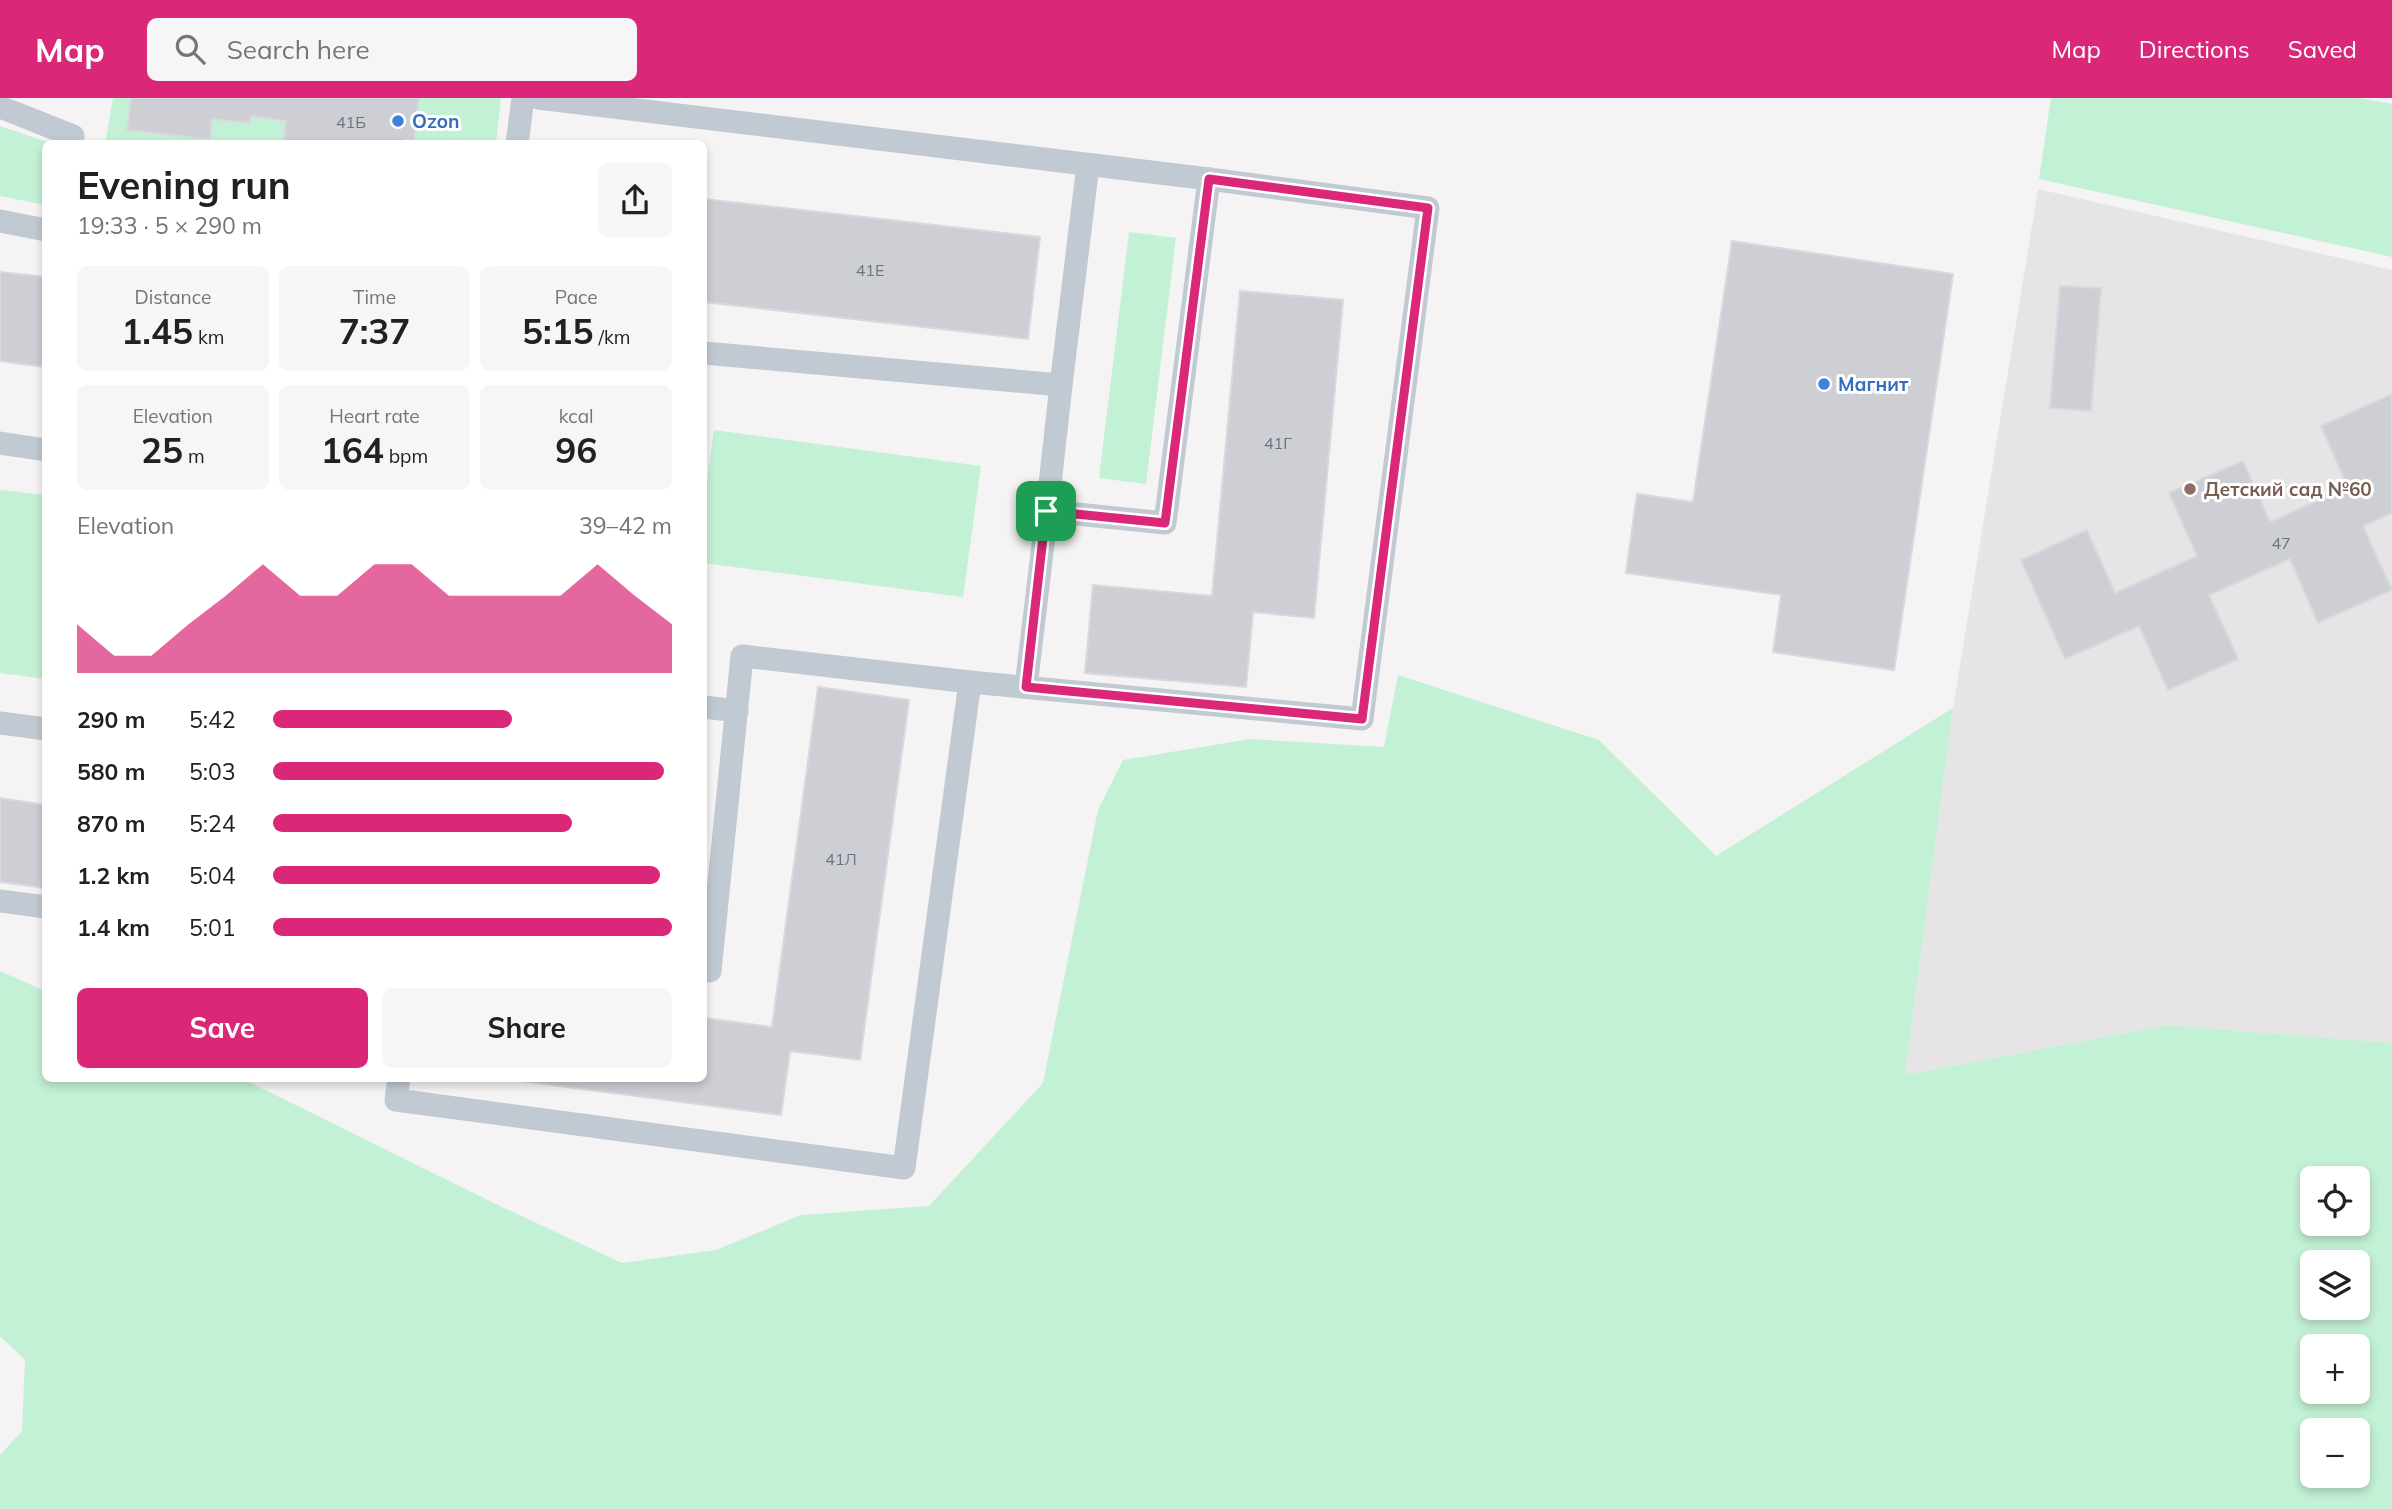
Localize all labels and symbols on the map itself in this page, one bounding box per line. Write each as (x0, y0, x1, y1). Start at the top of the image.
place label: Ozon (412, 109, 459, 133)
house number: 41Б (336, 112, 366, 132)
marker: Ozon (390, 113, 406, 129)
house number: 41Е (856, 260, 884, 280)
place label: Магнит (1838, 372, 1909, 396)
marker: Магнит (1816, 376, 1832, 392)
house number: 41Г (1264, 433, 1292, 453)
place label: Детский сад №60 (2204, 477, 2372, 501)
pin (1016, 481, 1076, 541)
marker: Детский сад №60 (2182, 481, 2198, 497)
house number: 47 (2271, 533, 2291, 553)
house number: 41Л (825, 849, 857, 869)

